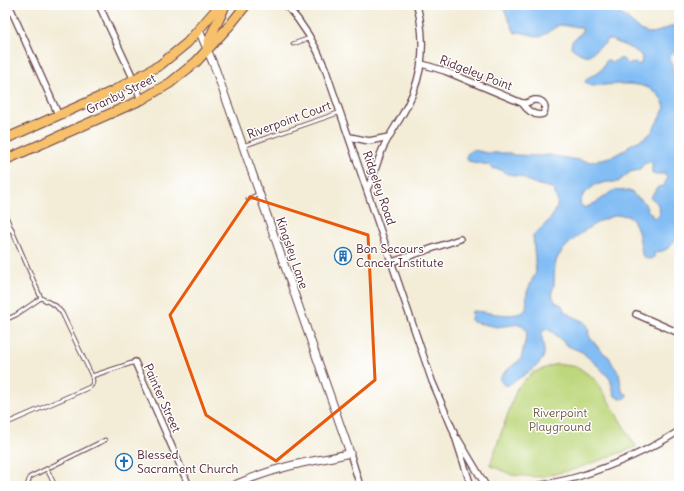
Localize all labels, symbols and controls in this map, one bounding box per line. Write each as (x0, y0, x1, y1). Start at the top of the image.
street label: Ridgeley Point (438, 52, 515, 93)
street label: Granby Street (84, 70, 158, 117)
street label: Riverpoint Court (245, 97, 333, 142)
street label: Ridgeley Road (360, 149, 399, 227)
street label: Kingsley Lane (273, 215, 312, 291)
place label: Bon Secours Cancer Institute (356, 241, 443, 270)
building icon: Bon Secours Cancer Institute (333, 246, 353, 266)
street label: Painter Street (141, 361, 184, 434)
park label: Riverpoint Playground (529, 405, 591, 434)
place label: Blessed Sacrament Church (137, 447, 239, 476)
church icon: Blessed Sacrament Church (114, 452, 134, 472)

